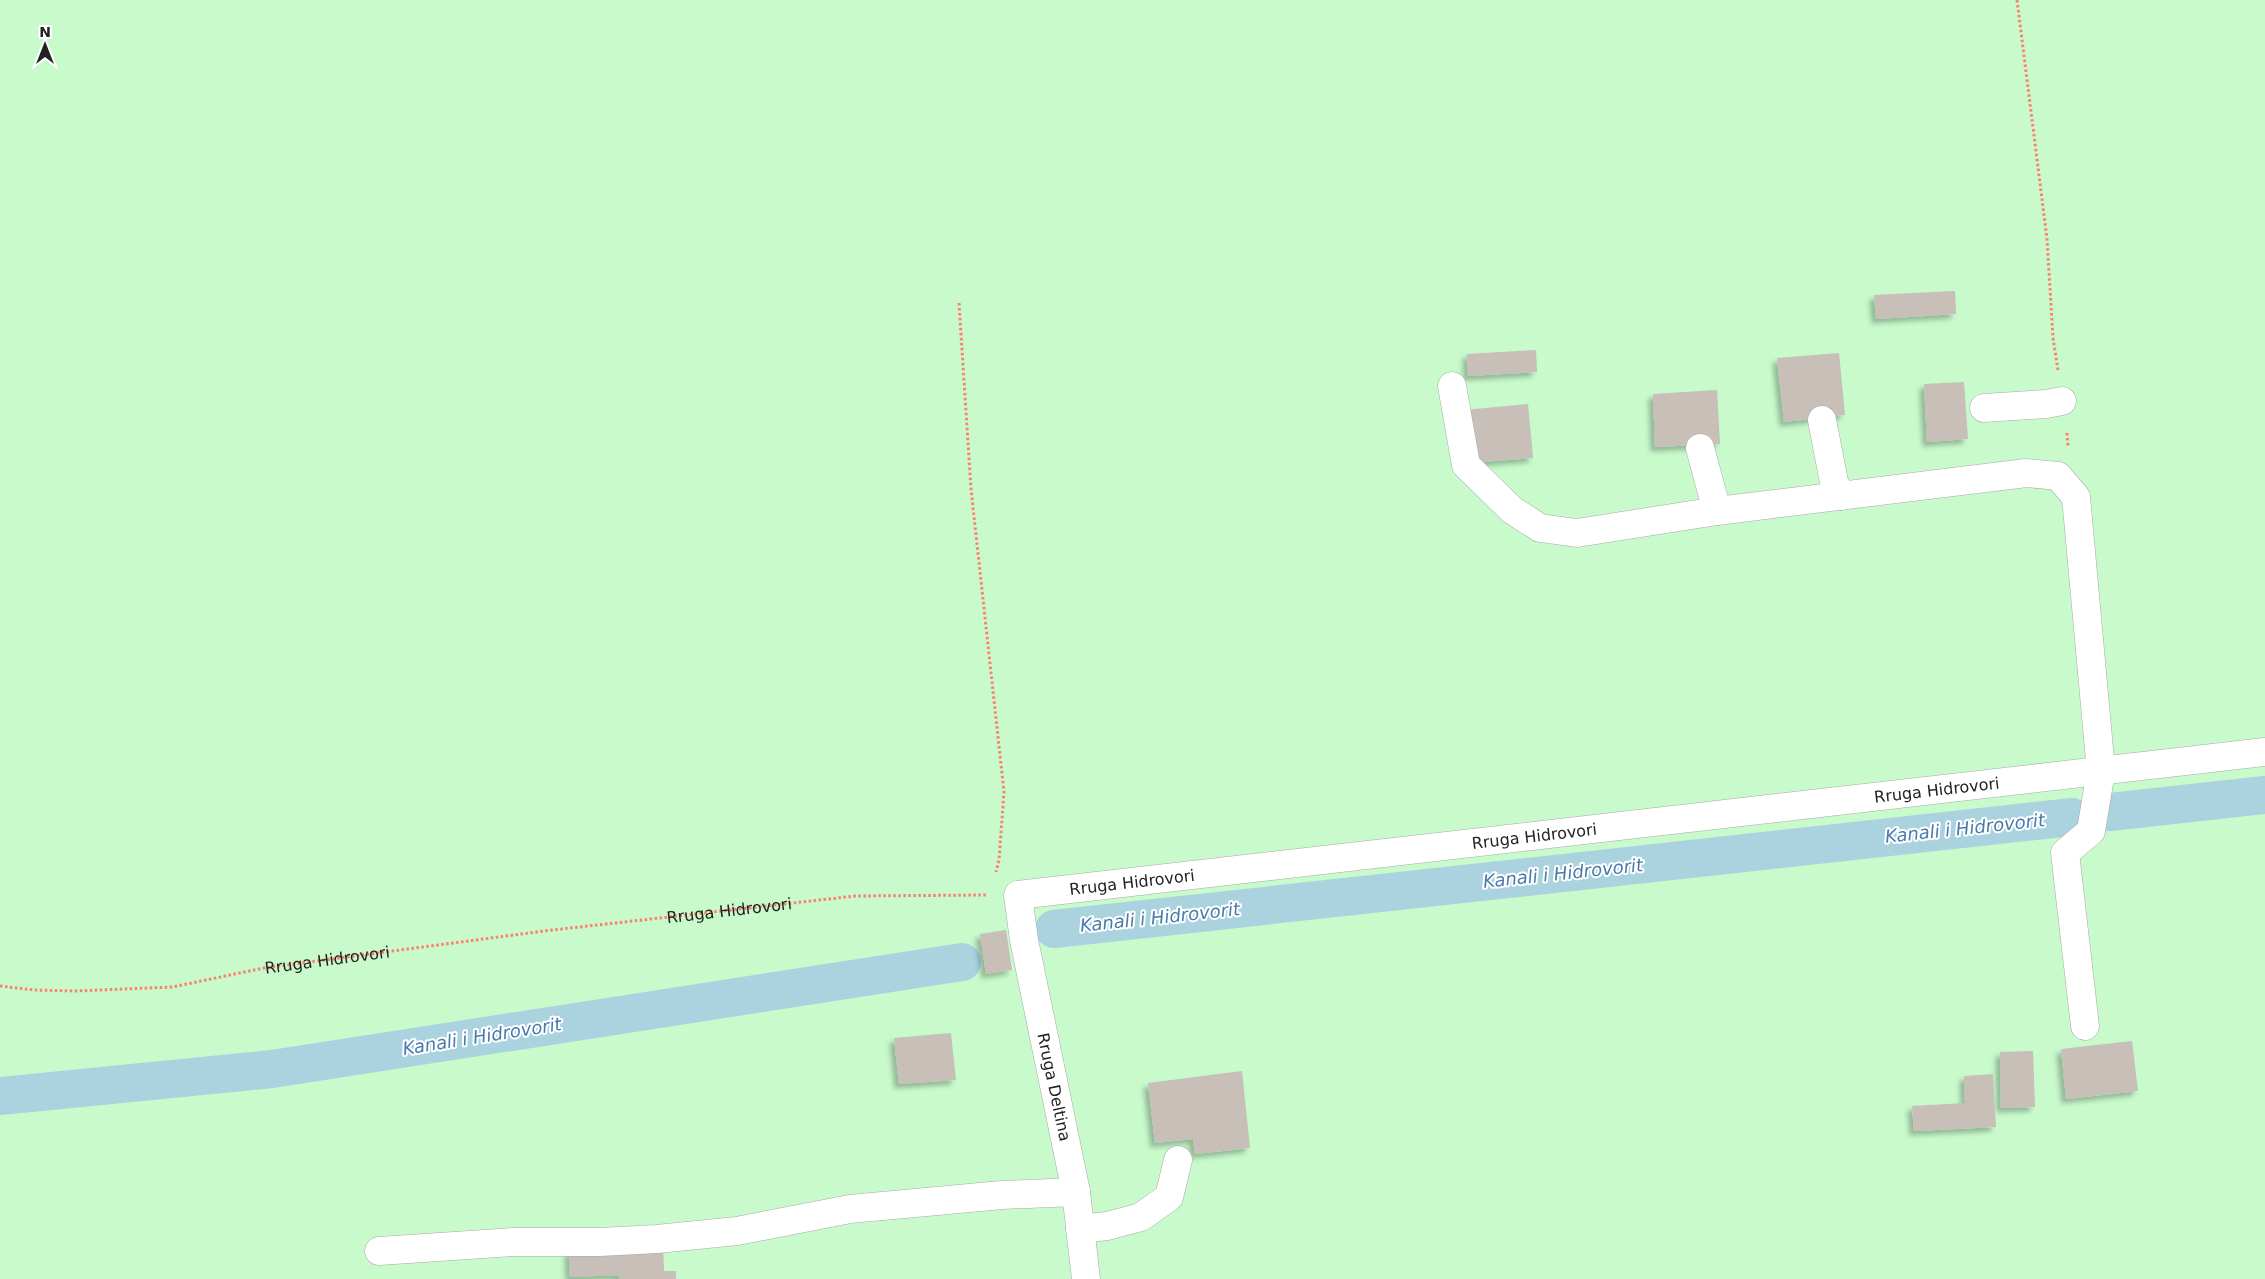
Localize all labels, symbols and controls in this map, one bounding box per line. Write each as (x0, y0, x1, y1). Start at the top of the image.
north arrow (20, 20, 70, 70)
text: N (39, 24, 51, 40)
street label: Rruga Hidrovori (1873, 773, 2000, 806)
water label: Kanali i Hidrovorit (1884, 809, 2047, 847)
street label: Rruga Hidrovori (1471, 819, 1598, 852)
water label: Kanali i Hidrovorit (1482, 854, 1645, 892)
street label: Rruga Hidrovori (1068, 865, 1196, 899)
street label: Rruga Hidrovori (666, 894, 793, 927)
water label: Kanali i Hidrovorit (1079, 898, 1242, 936)
street label: Rruga Hidrovori (264, 942, 391, 977)
water label: Kanali i Hidrovorit (401, 1013, 564, 1059)
street label: Rruga Deltina (1033, 1031, 1075, 1143)

